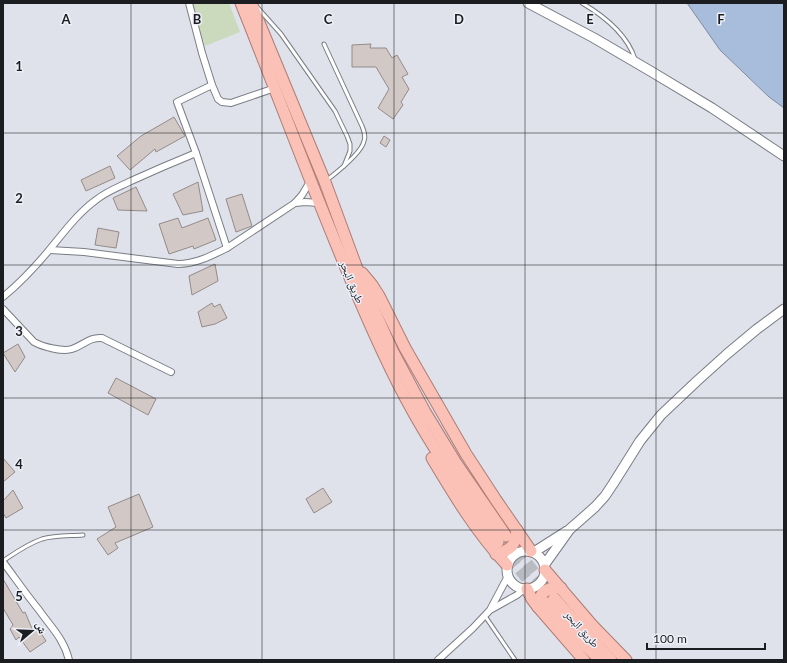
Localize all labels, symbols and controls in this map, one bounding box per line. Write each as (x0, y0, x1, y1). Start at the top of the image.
text: A (60, 11, 71, 27)
text: B (193, 11, 202, 27)
text: C (324, 11, 333, 27)
text: D (454, 11, 464, 27)
text: E (586, 11, 594, 27)
text: F (717, 11, 725, 27)
text: 1 (15, 58, 23, 74)
text: 2 (15, 190, 23, 206)
street label: طريق البحر (336, 257, 367, 306)
text: 3 (15, 323, 23, 339)
text: 4 (15, 456, 23, 472)
text: 5 (15, 588, 23, 604)
street label: طريق البحر (561, 607, 602, 651)
north arrow (12, 611, 52, 651)
text: ش (32, 620, 50, 636)
scale bar (647, 625, 765, 651)
text: 100 m (653, 631, 687, 646)

